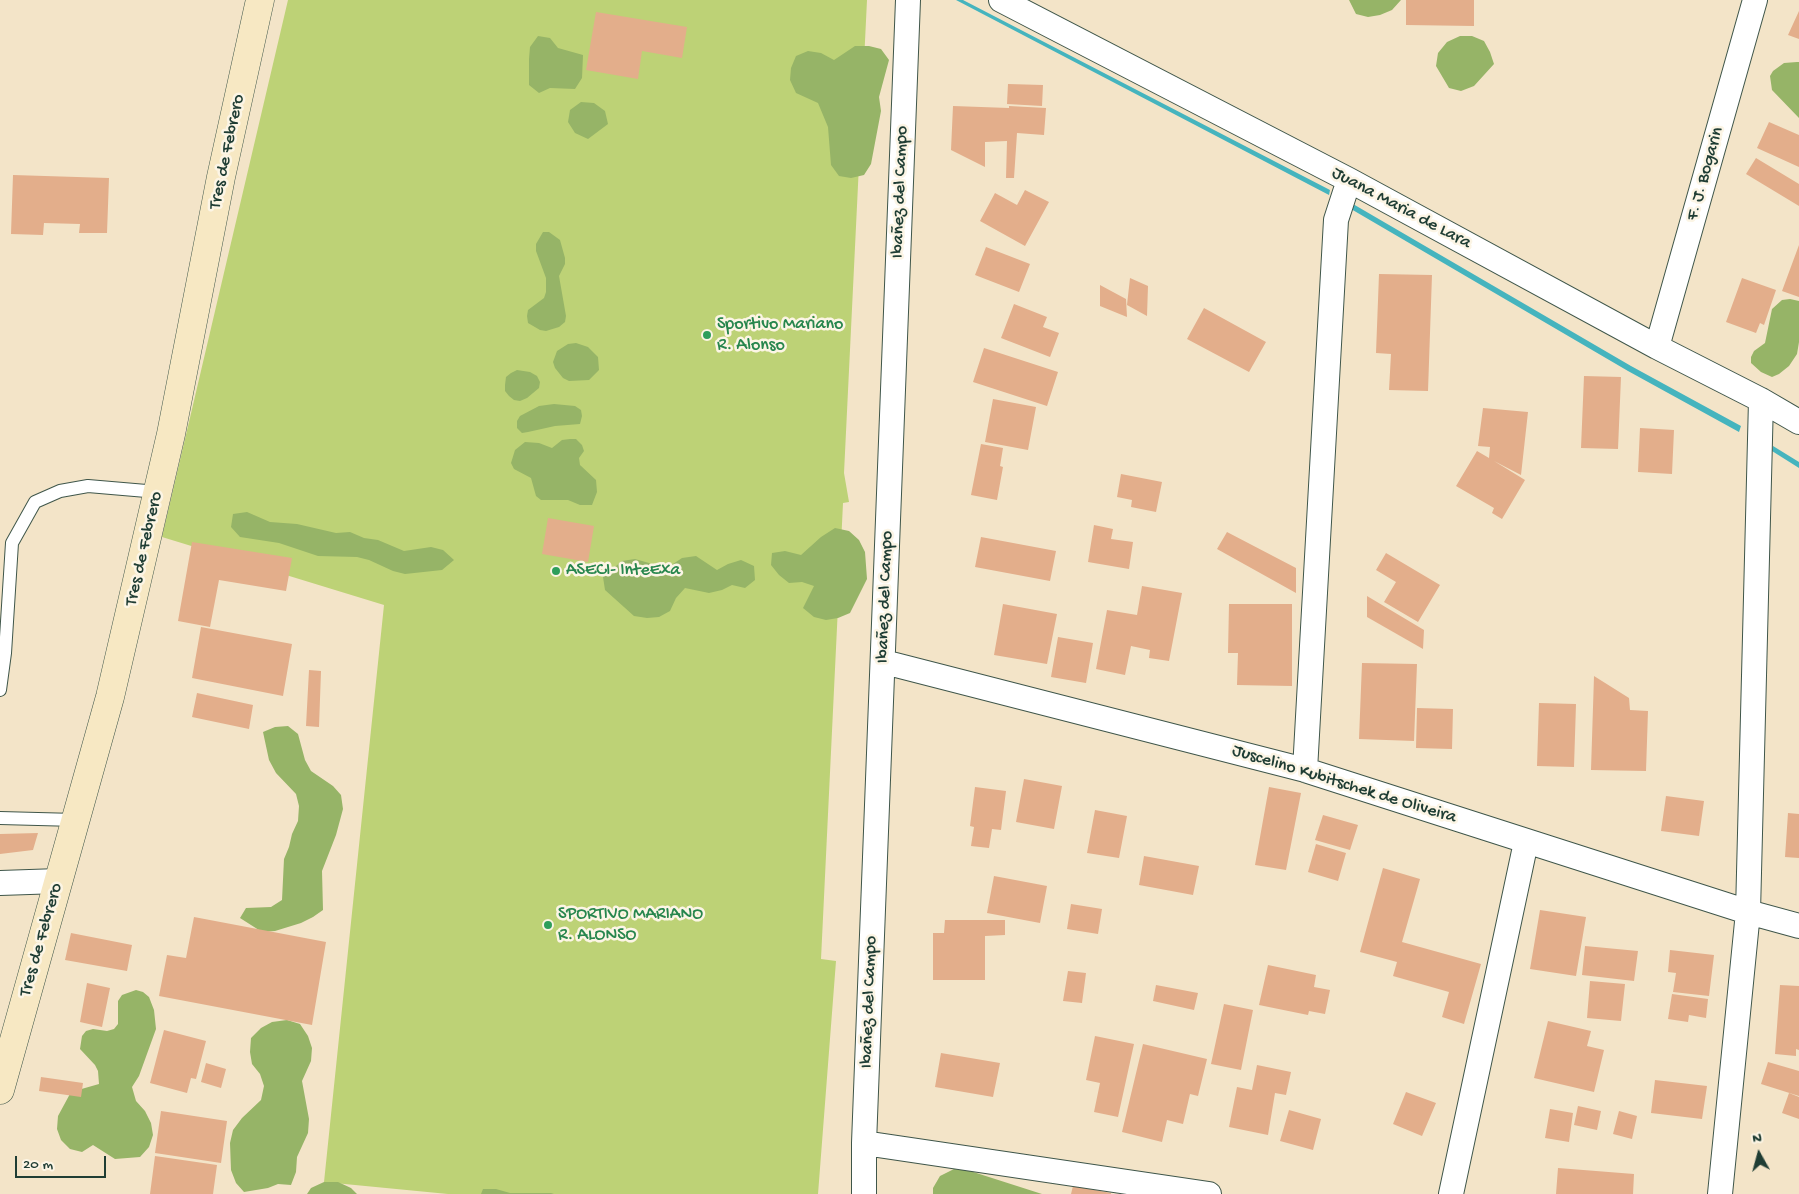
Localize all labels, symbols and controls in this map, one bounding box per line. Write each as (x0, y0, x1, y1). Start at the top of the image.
street label: Tres de Febrero (205, 93, 251, 211)
street label: Ibañez del Campo (888, 125, 914, 259)
street label: F. J. Bogarin (1682, 125, 1730, 223)
street label: Juana Maria de Lara (1328, 163, 1474, 255)
place label: Sportivo Mariano R. Alonso (717, 314, 843, 356)
marker: Sportivo Mariano R. Alonso (701, 329, 713, 341)
street label: Tres de Febrero (121, 490, 169, 608)
street label: Ibañez del Campo (873, 530, 899, 664)
place label: ASECI- InteExa (566, 560, 680, 582)
marker: ASECI- InteExa (550, 565, 562, 577)
street label: Juscelino Kubitschek de Oliveira (1229, 741, 1459, 829)
street label: Tres de Febrero (15, 881, 69, 999)
place label: SPORTIVO MARIANO R. ALONSO (558, 904, 703, 946)
marker: SPORTIVO MARIANO R. ALONSO (542, 919, 554, 931)
street label: Ibañez del Campo (857, 935, 883, 1069)
north arrow (1734, 1129, 1784, 1179)
text: N (1752, 1130, 1763, 1148)
scale bar (18, 1146, 109, 1178)
text: 20 m (23, 1156, 53, 1174)

